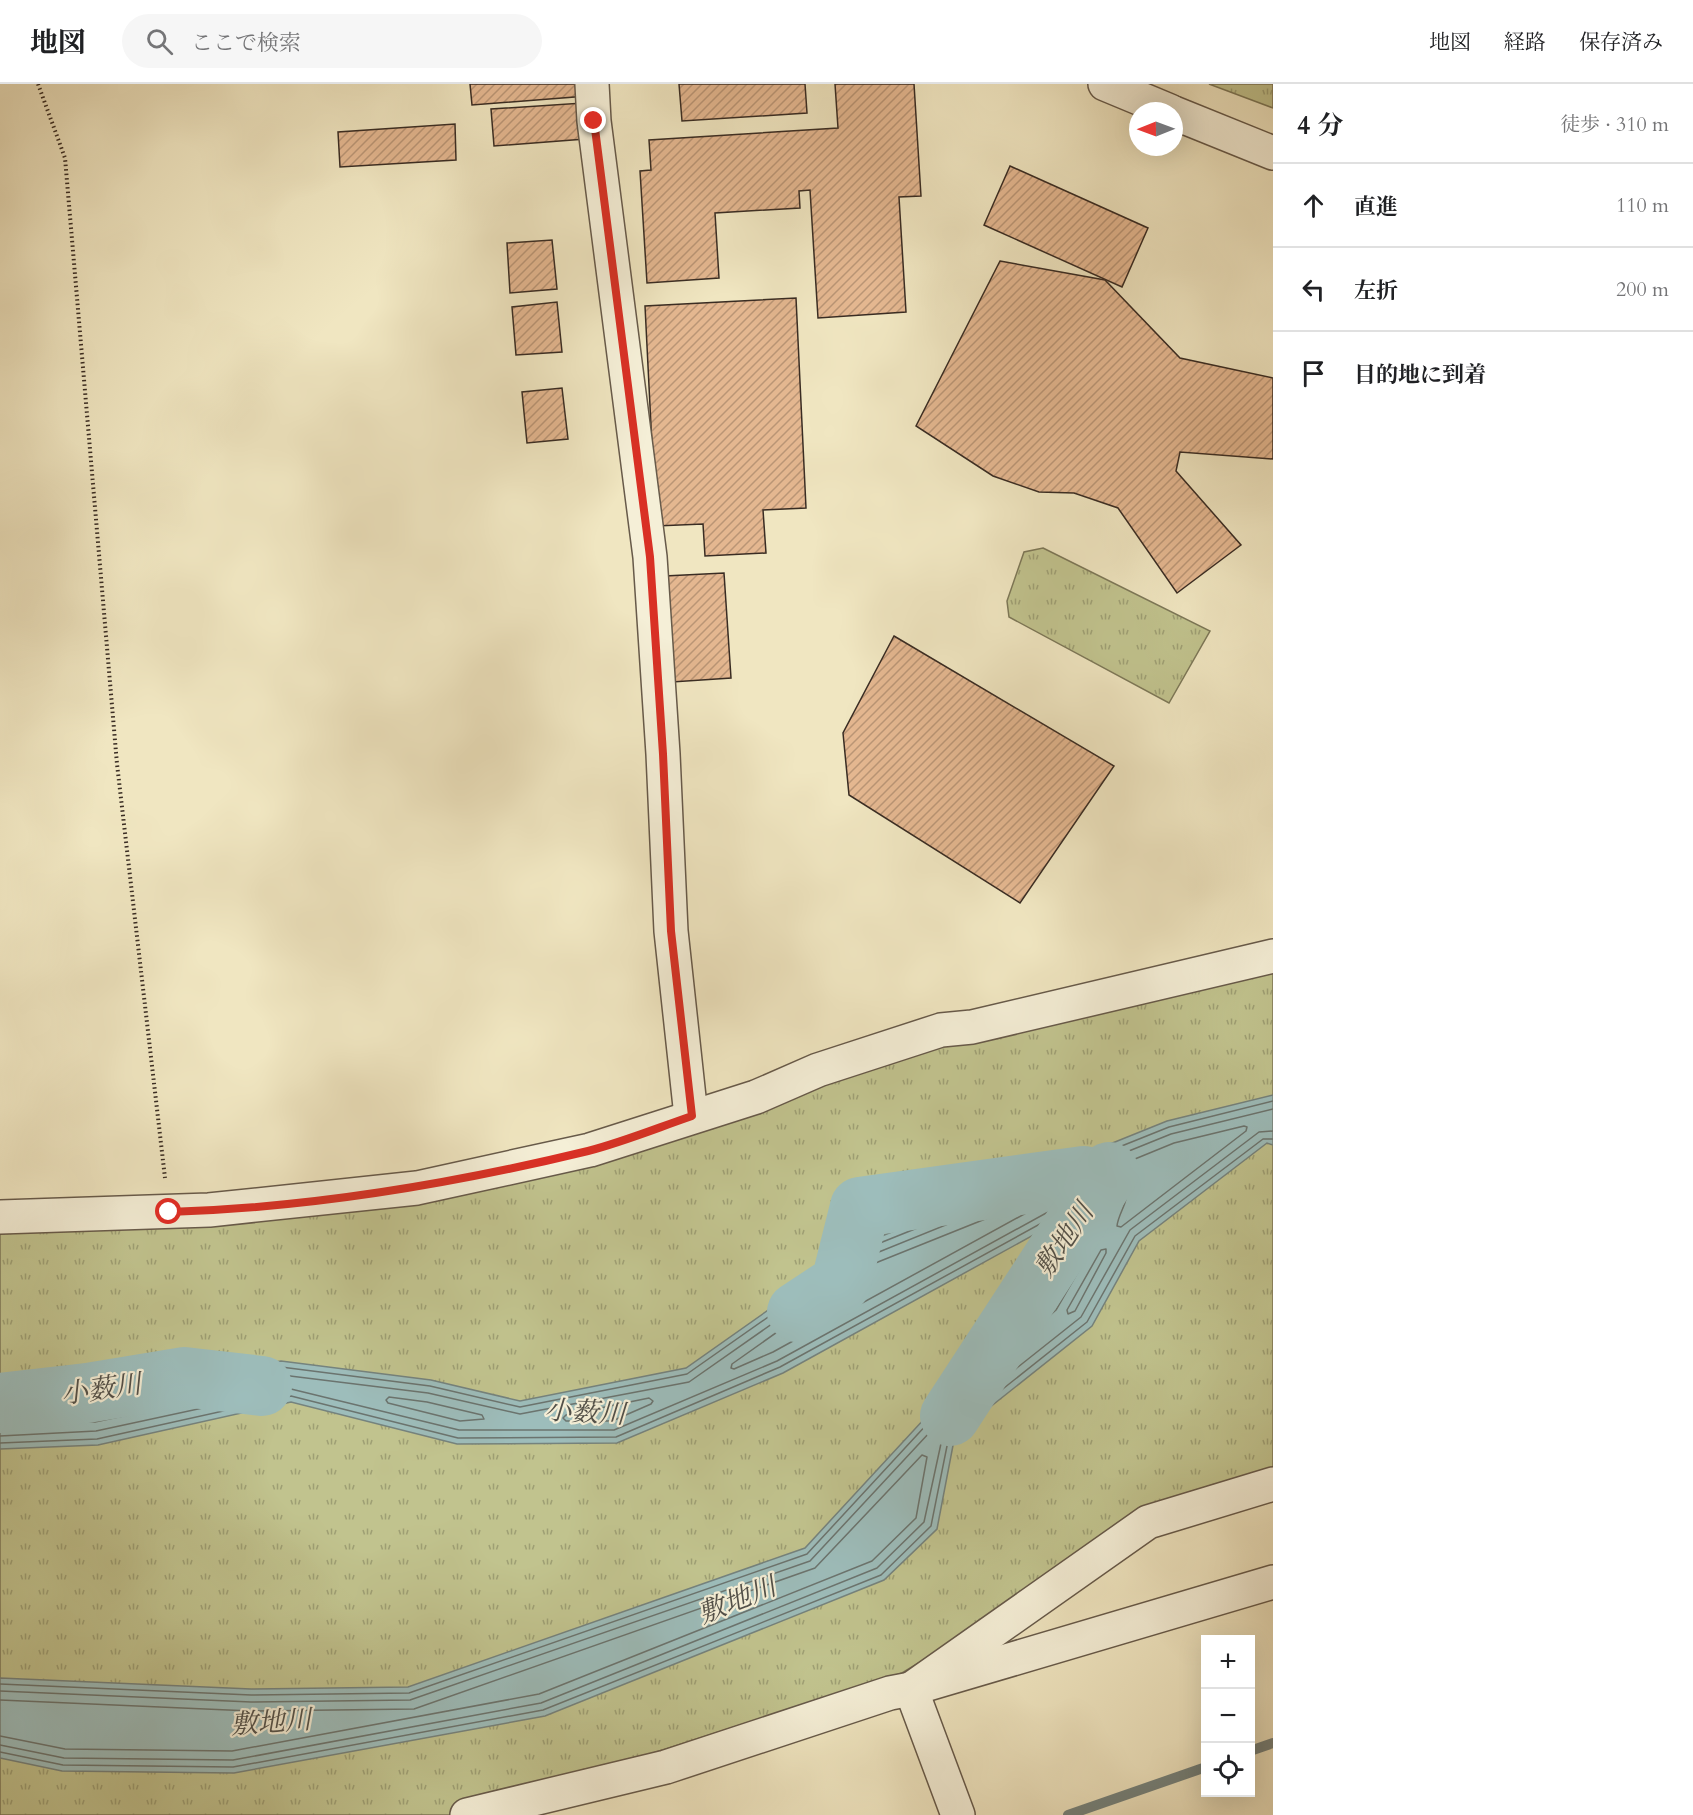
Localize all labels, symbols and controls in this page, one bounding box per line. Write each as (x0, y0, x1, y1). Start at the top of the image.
search box (122, 14, 542, 68)
text: 地図 (30, 24, 86, 62)
icon: search (143, 25, 176, 58)
text: ここで検索 (191, 28, 301, 58)
text: 地図 (1429, 28, 1471, 57)
text: 経路 (1504, 28, 1546, 57)
text: 保存済み (1579, 28, 1663, 57)
north arrow (1129, 102, 1183, 156)
route end (580, 107, 606, 133)
text: 4 分 (1297, 108, 1343, 143)
text: 徒歩 · 310 m (1560, 111, 1669, 138)
icon: ahead (1297, 189, 1330, 222)
text: 直進 (1354, 192, 1398, 222)
text: 110 m (1616, 192, 1669, 219)
icon: left (1297, 273, 1330, 306)
text: 左折 (1354, 276, 1398, 306)
text: 200 m (1616, 276, 1669, 303)
icon: arrive (1297, 357, 1330, 390)
text: 目的地に到着 (1354, 360, 1486, 390)
water label: 敷地川 (1026, 1194, 1104, 1284)
route start (155, 1198, 181, 1224)
water label: 小薮川 (58, 1365, 147, 1413)
water label: 小薮川 (544, 1392, 629, 1433)
water label: 敷地川 (693, 1567, 784, 1633)
map controls (1201, 1635, 1255, 1797)
button: + (1201, 1635, 1255, 1689)
button: − (1201, 1689, 1255, 1743)
water label: 敷地川 (229, 1701, 316, 1744)
button: locate (1201, 1743, 1255, 1797)

